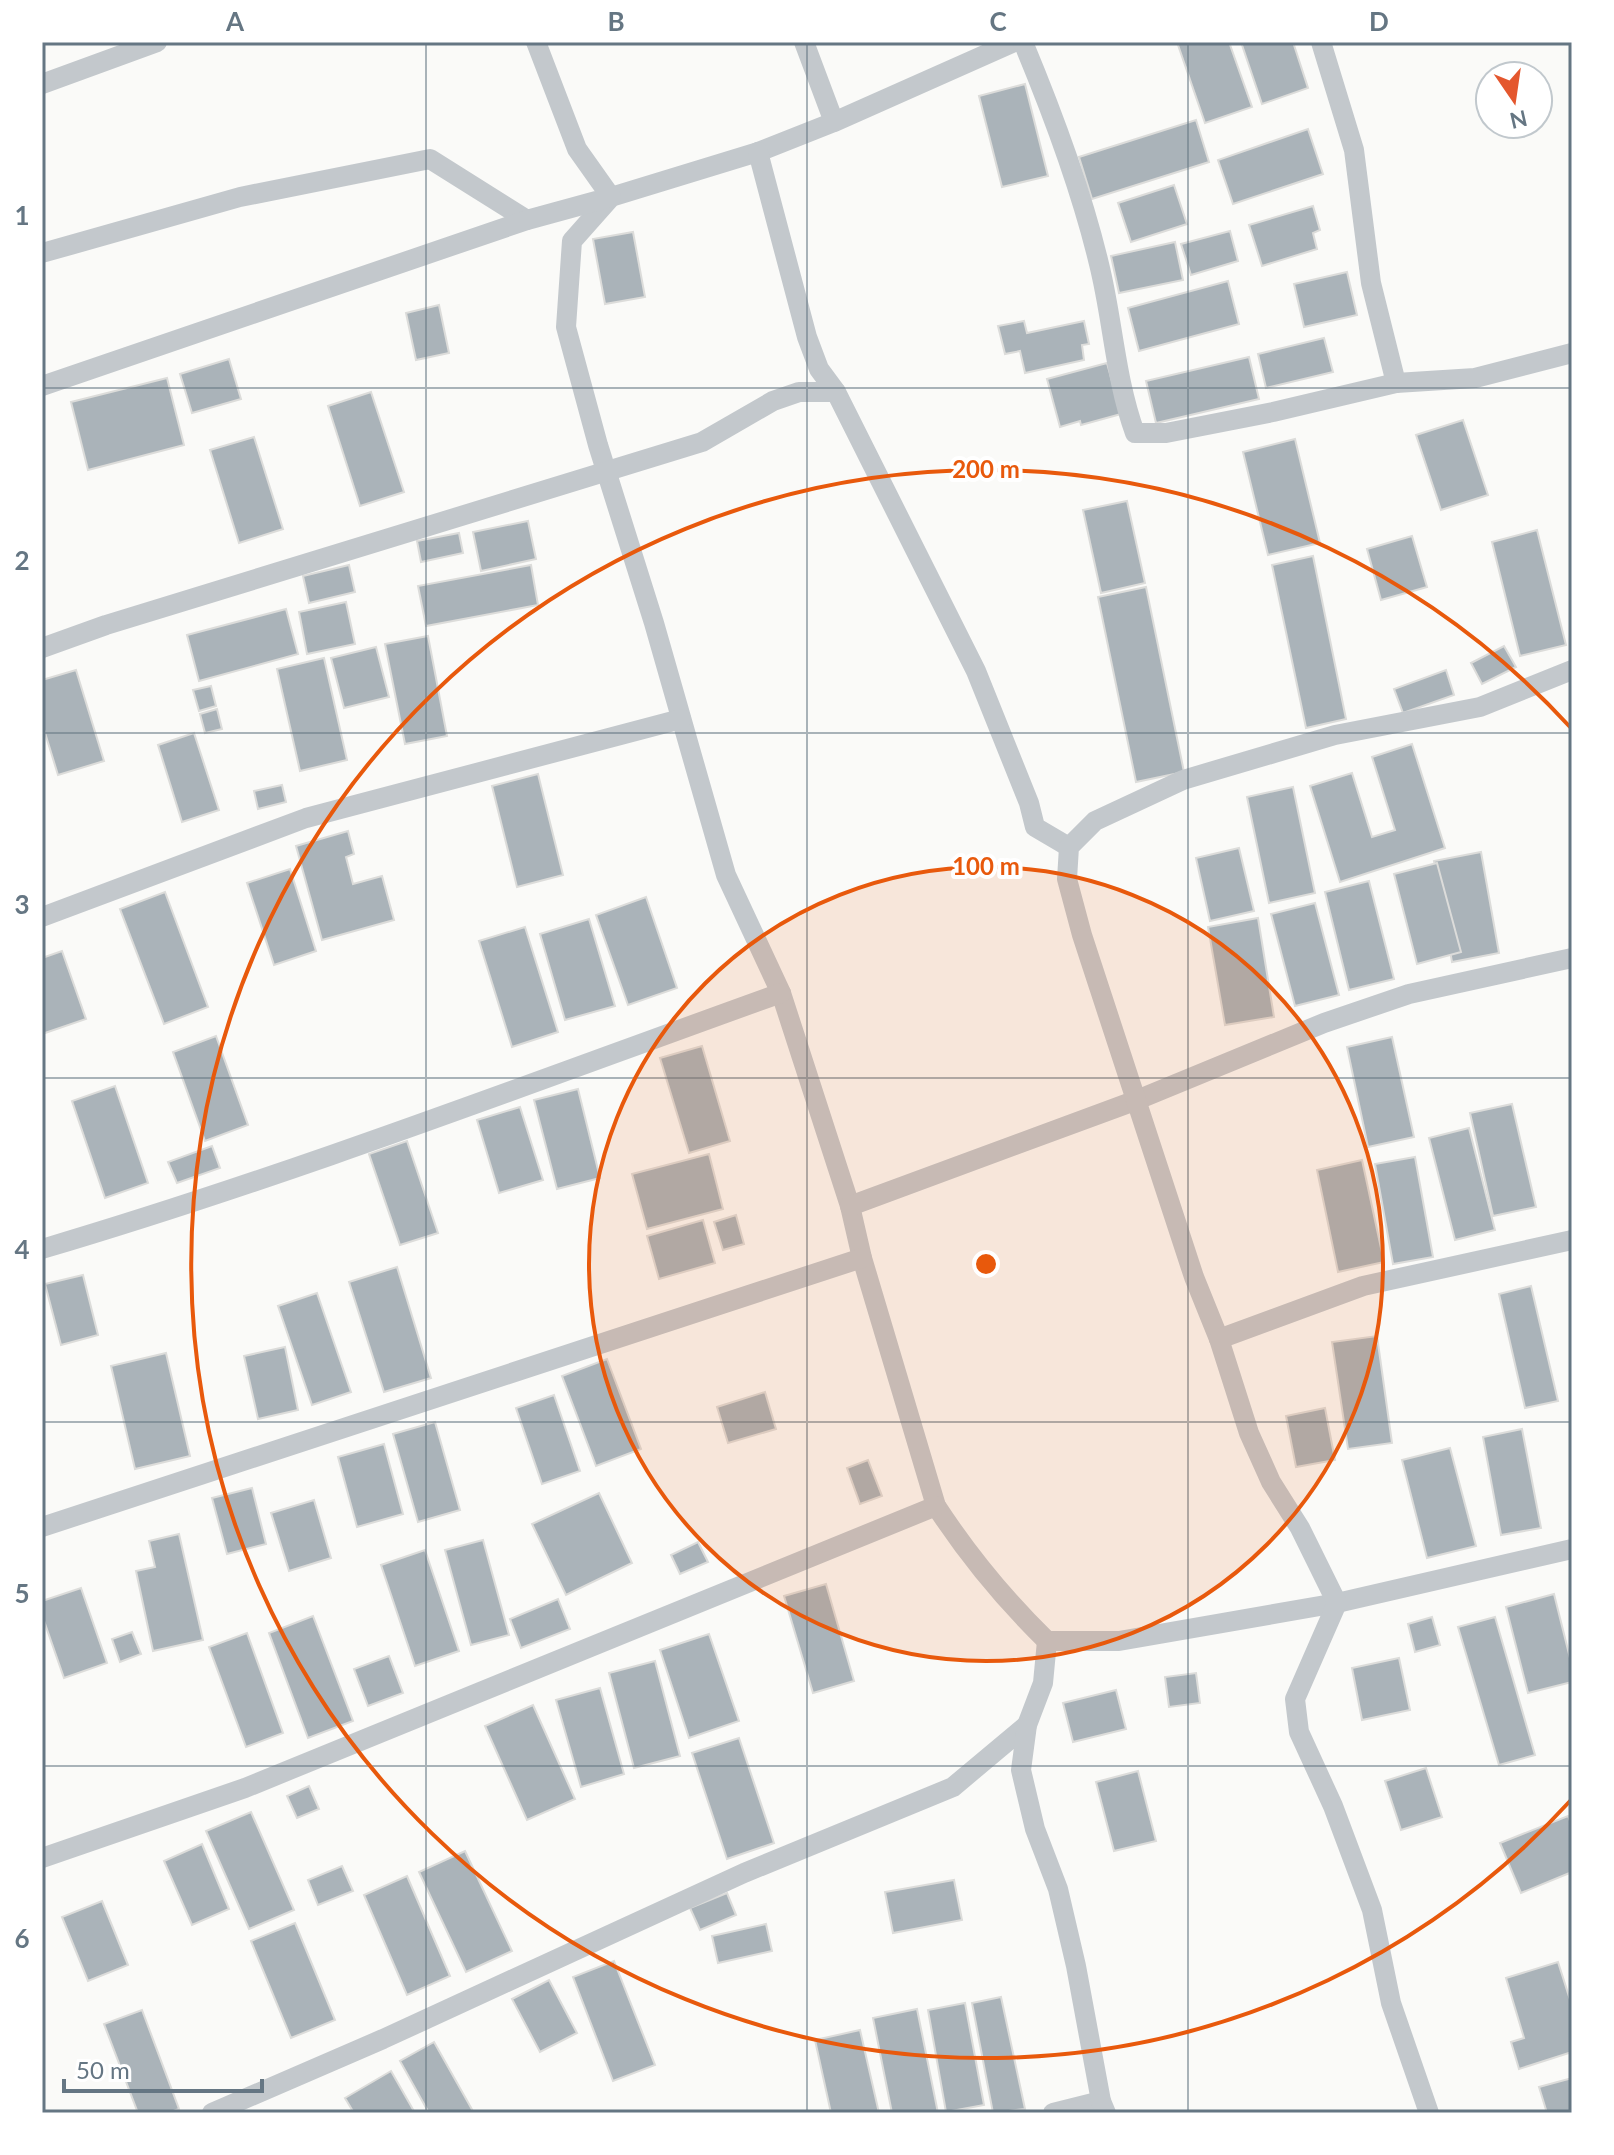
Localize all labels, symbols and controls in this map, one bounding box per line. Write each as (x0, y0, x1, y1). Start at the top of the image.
text: A (225, 5, 245, 37)
text: B (607, 5, 625, 37)
text: C (989, 5, 1007, 37)
text: D (1369, 5, 1389, 37)
north arrow (1474, 60, 1554, 140)
text: N (1507, 105, 1530, 135)
text: 1 (14, 199, 30, 231)
text: 200 m (952, 454, 1020, 483)
text: 2 (14, 544, 30, 576)
text: 100 m (952, 851, 1020, 880)
text: 3 (14, 888, 30, 920)
text: 4 (14, 1233, 30, 1265)
centre of rings (972, 1250, 1000, 1278)
text: 5 (14, 1577, 30, 1609)
text: 6 (14, 1922, 30, 1954)
scale bar (64, 2043, 262, 2093)
text: 50 m (76, 2055, 130, 2084)

